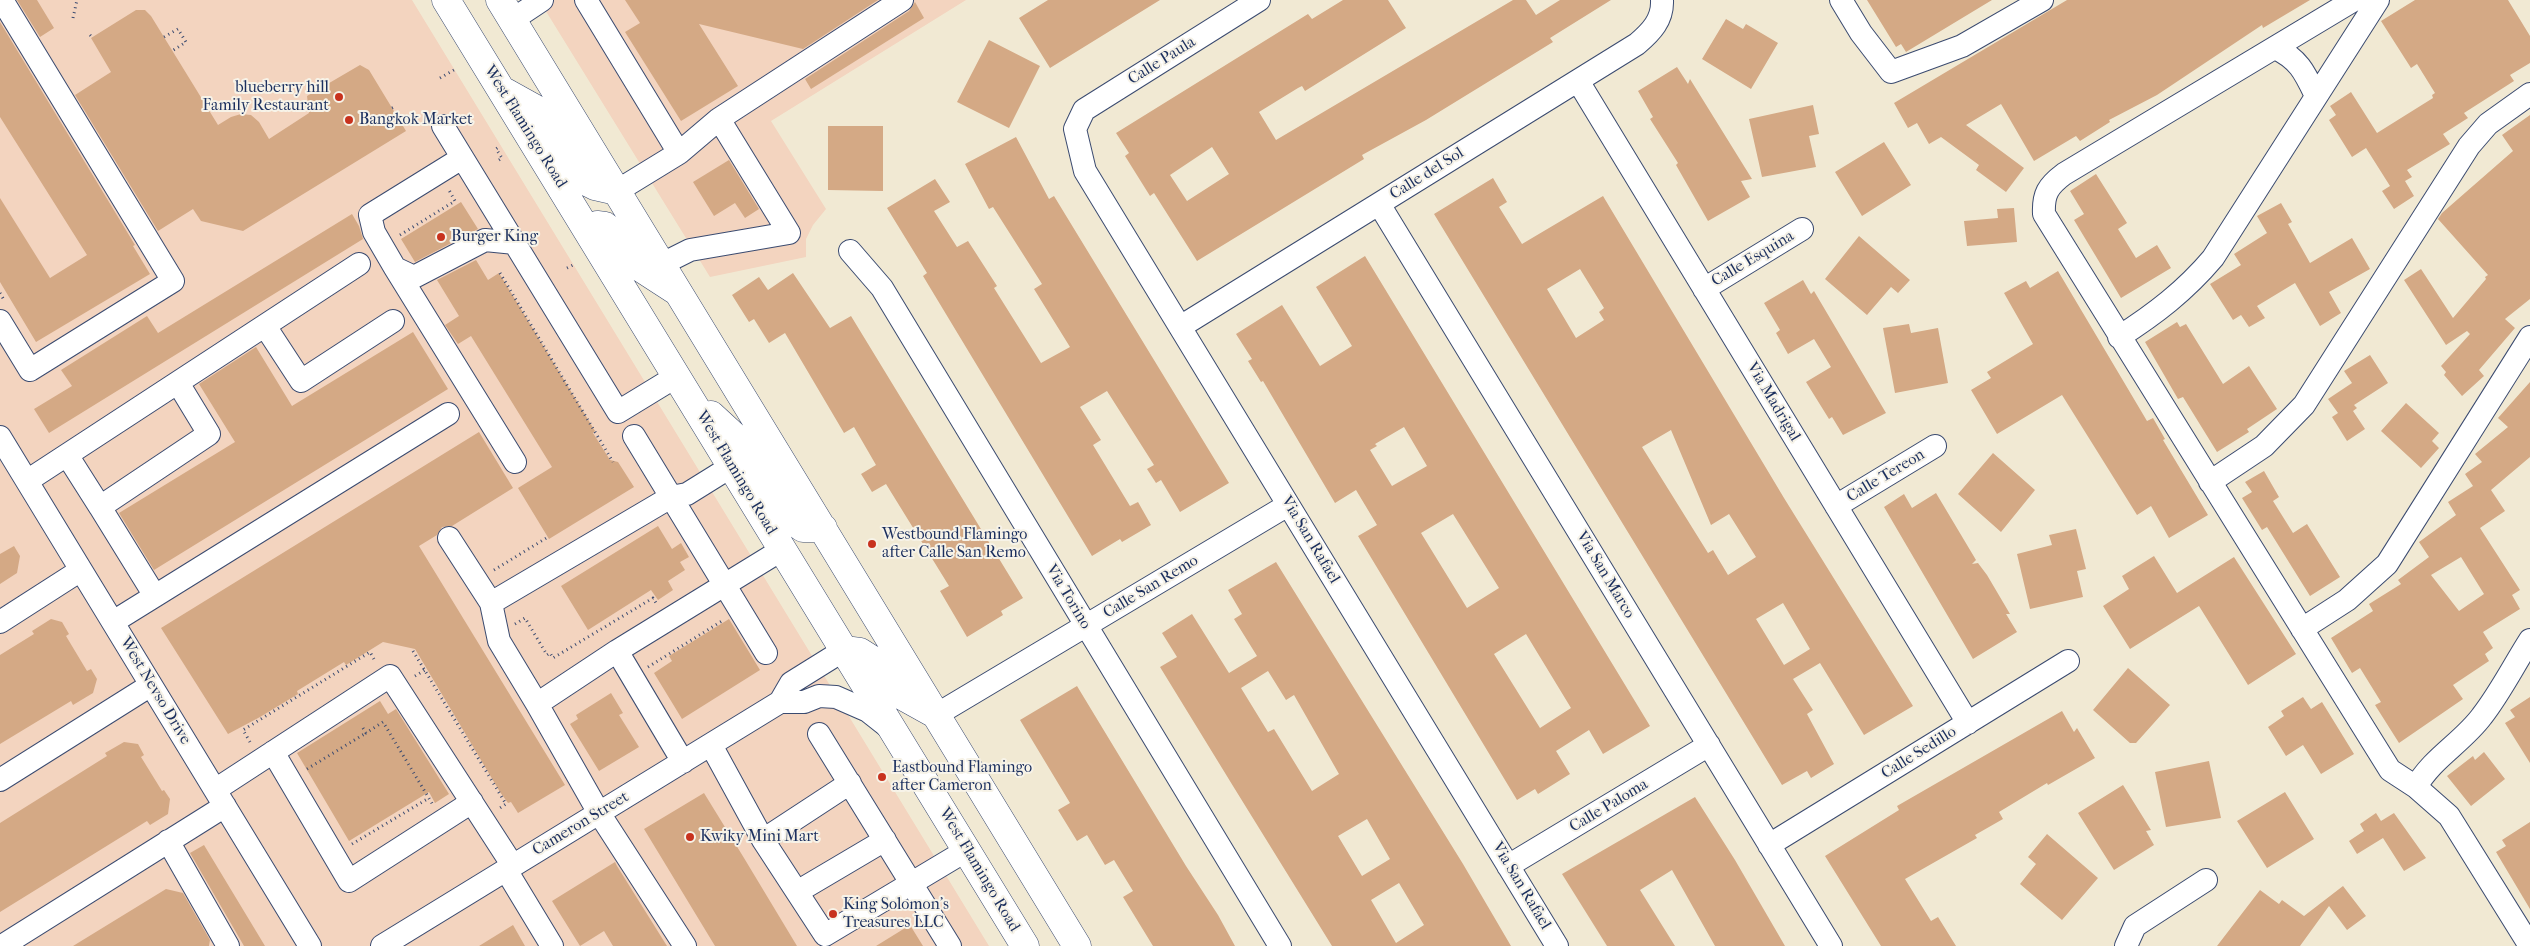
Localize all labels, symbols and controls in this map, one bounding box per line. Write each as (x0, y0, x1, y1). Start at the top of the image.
street label: Calle Paula (1125, 33, 1199, 89)
street label: West Flamingo Road (479, 62, 571, 192)
place label: blueberry hill Family Restaurant (203, 78, 329, 116)
marker: blueberry hill Family Restaurant (333, 91, 345, 103)
place label: Bangkok Market (359, 110, 473, 130)
marker: Bangkok Market (343, 114, 355, 126)
street label: Calle del Sol (1387, 144, 1467, 204)
place label: Burger King (451, 227, 538, 247)
street label: Calle Esquina (1708, 227, 1798, 291)
marker: Burger King (435, 231, 447, 243)
street label: Via Madrigal (1742, 359, 1804, 445)
street label: West Flamingo Road (691, 408, 781, 538)
street label: Calle Tereon (1844, 445, 1928, 507)
street label: Via San Rafael (1276, 493, 1344, 587)
place label: Westbound Flamingo after Calle San Remo (882, 525, 1027, 563)
street label: Via San Marco (1571, 528, 1639, 622)
marker: Westbound Flamingo after Calle San Remo (866, 538, 878, 550)
street label: Calle San Remo (1100, 551, 1202, 623)
street label: Via Torino (1041, 561, 1095, 633)
street label: West Nevso Drive (115, 634, 195, 748)
street label: Calle Sedillo (1878, 722, 1960, 784)
place label: Eastbound Flamingo after Cameron (892, 758, 1032, 796)
marker: Eastbound Flamingo after Cameron (876, 771, 888, 783)
street label: Calle Paloma (1566, 775, 1652, 837)
street label: Cameron Street (529, 788, 633, 860)
street label: West Flamingo Road (934, 805, 1024, 935)
place label: Kwiky Mini Mart (700, 827, 819, 847)
marker: Kwiky Mini Mart (684, 831, 696, 843)
street label: Via San Rafael (1487, 839, 1555, 933)
place label: King Solomon's Treasures LLC (843, 895, 949, 933)
marker: King Solomon's Treasures LLC (827, 908, 839, 920)

